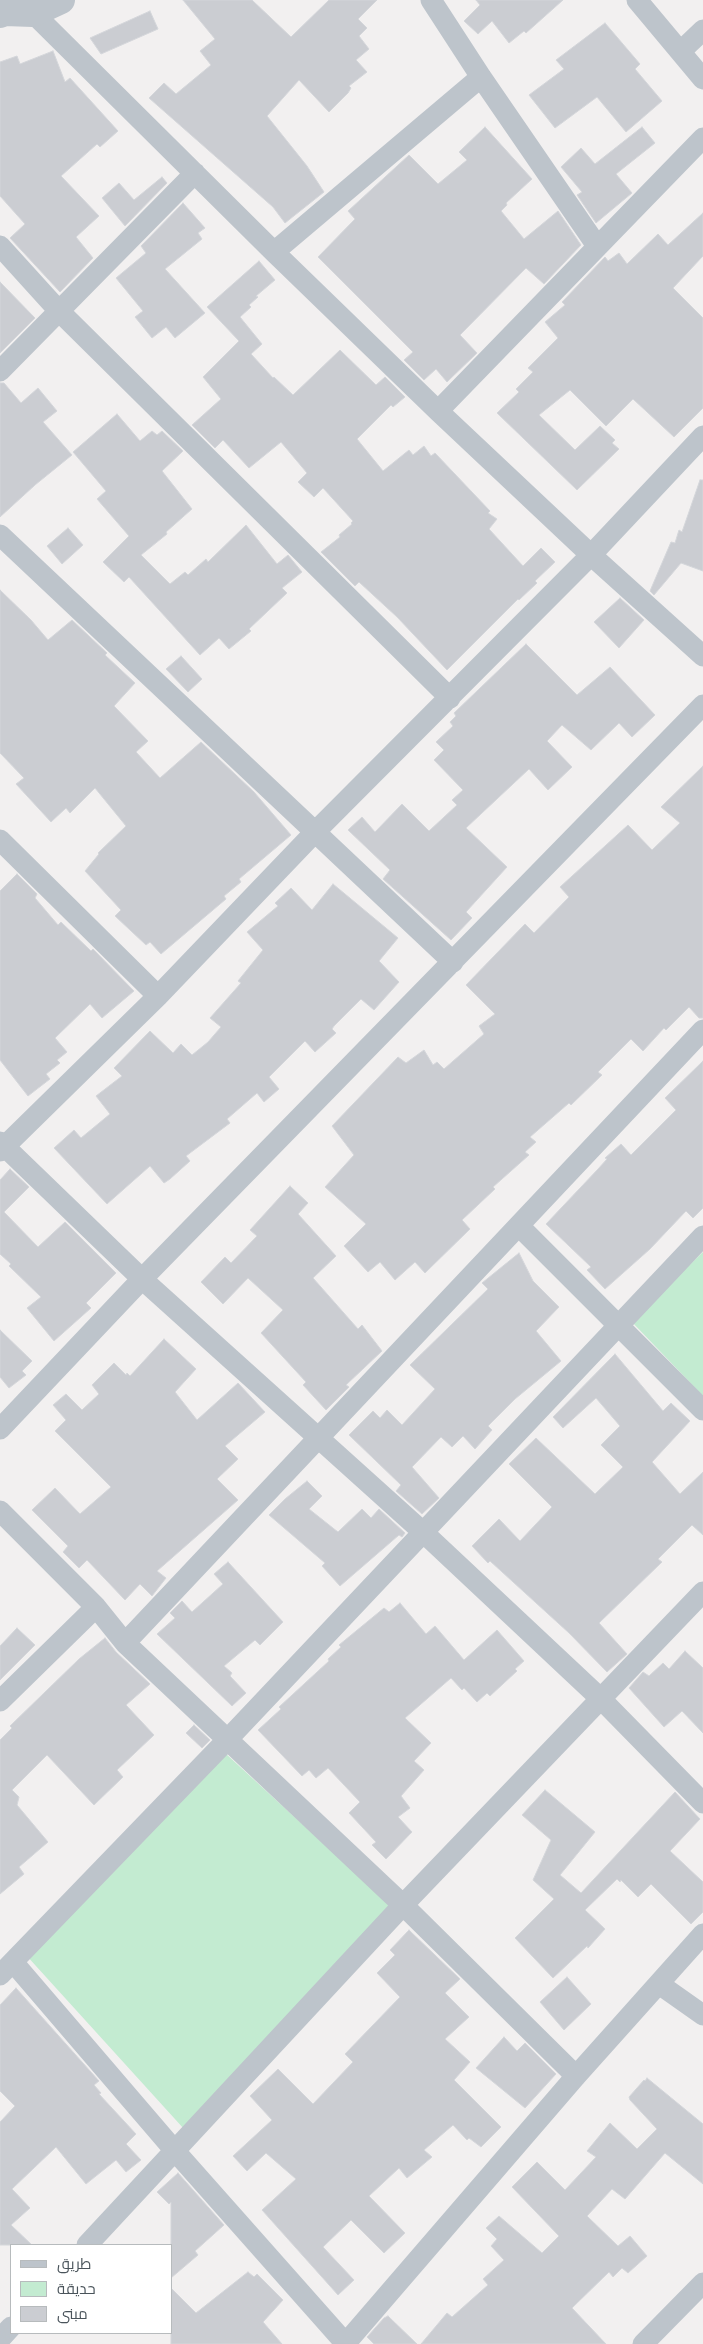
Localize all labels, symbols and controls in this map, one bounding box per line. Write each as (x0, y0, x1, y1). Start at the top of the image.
legend (10, 2244, 172, 2334)
text: طريق (57, 2255, 91, 2273)
text: حديقة (57, 2280, 96, 2298)
text: مبنى (57, 2305, 88, 2323)

